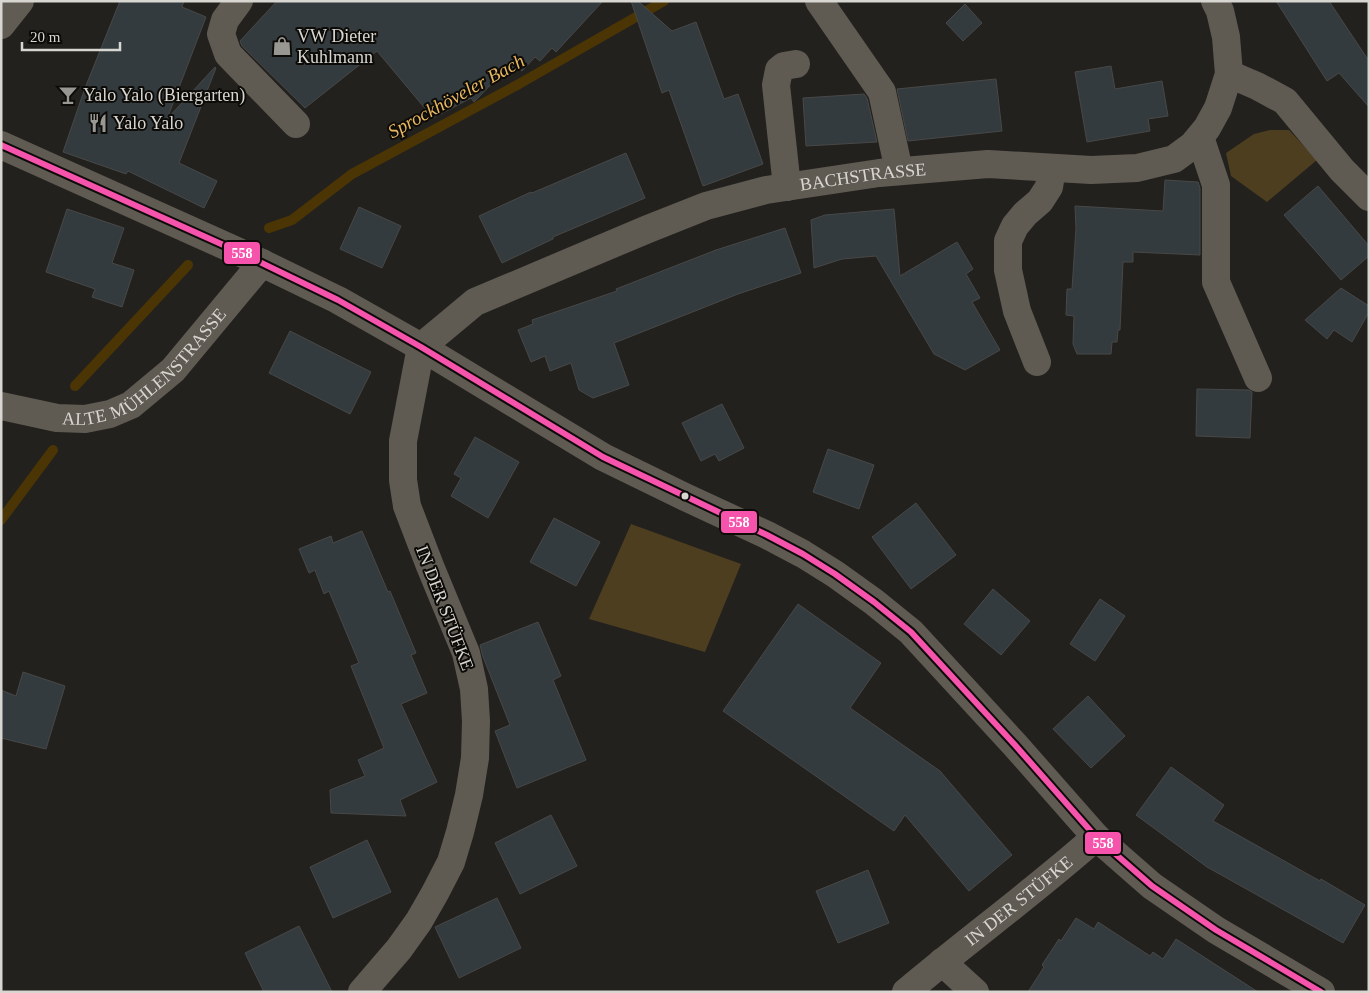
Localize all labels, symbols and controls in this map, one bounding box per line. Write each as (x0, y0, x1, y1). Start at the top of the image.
scale bar (22, 20, 120, 52)
place label: VW Dieter Kuhlmann (297, 26, 376, 67)
text: 20 m (30, 29, 61, 45)
shop icon: VW Dieter Kuhlmann (271, 35, 293, 57)
water label: Sprockhöveler Bach (384, 50, 528, 142)
bar icon: Yalo Yalo (Biergarten) (57, 84, 79, 106)
place label: Yalo Yalo (Biergarten) (83, 85, 245, 106)
restaurant icon: Yalo Yalo (87, 112, 109, 134)
place label: Yalo Yalo (113, 113, 183, 133)
street label: BACHSTRASSE (798, 159, 927, 195)
line badge: 558 (223, 241, 261, 265)
text: 558 (232, 246, 253, 261)
street label: ALTE MÜHLENSTRASSE (62, 304, 230, 429)
unlabelled marker (680, 491, 690, 501)
line badge: 558 (720, 510, 758, 534)
text: 558 (729, 515, 750, 530)
street label: IN DER STÜFKE (412, 543, 478, 673)
line badge: 558 (1084, 831, 1122, 855)
text: 558 (1093, 836, 1114, 851)
street label: IN DER STÜFKE (961, 852, 1077, 950)

